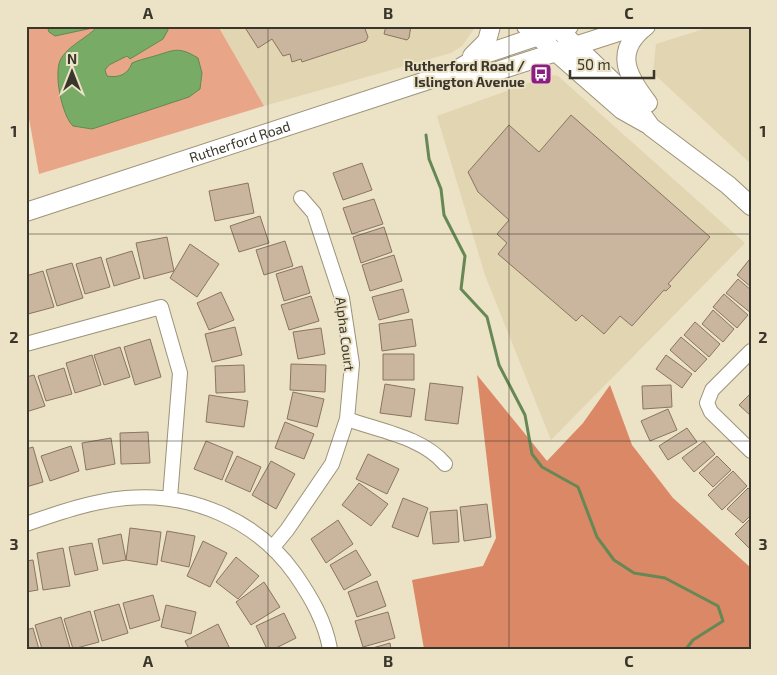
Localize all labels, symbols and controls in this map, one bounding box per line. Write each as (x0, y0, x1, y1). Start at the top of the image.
text: A (143, 3, 154, 22)
text: B (383, 3, 393, 22)
text: C (624, 3, 634, 22)
north arrow (48, 48, 98, 98)
scale bar (570, 48, 653, 80)
text: N (67, 50, 77, 67)
text: 50 m (577, 55, 611, 73)
place label: Rutherford Road / Islington Avenue (404, 57, 525, 90)
bus stop icon: Rutherford Road / Islington Avenue (529, 62, 553, 86)
street label: Rutherford Road (187, 117, 292, 166)
text: 1 (11, 121, 17, 140)
text: 1 (760, 121, 766, 140)
street label: Alpha Court (333, 296, 358, 372)
text: 2 (9, 327, 19, 346)
text: 2 (758, 327, 768, 346)
text: 3 (9, 534, 19, 553)
text: 3 (758, 534, 768, 553)
text: A (143, 651, 154, 670)
text: B (383, 651, 393, 670)
text: C (624, 651, 634, 670)

